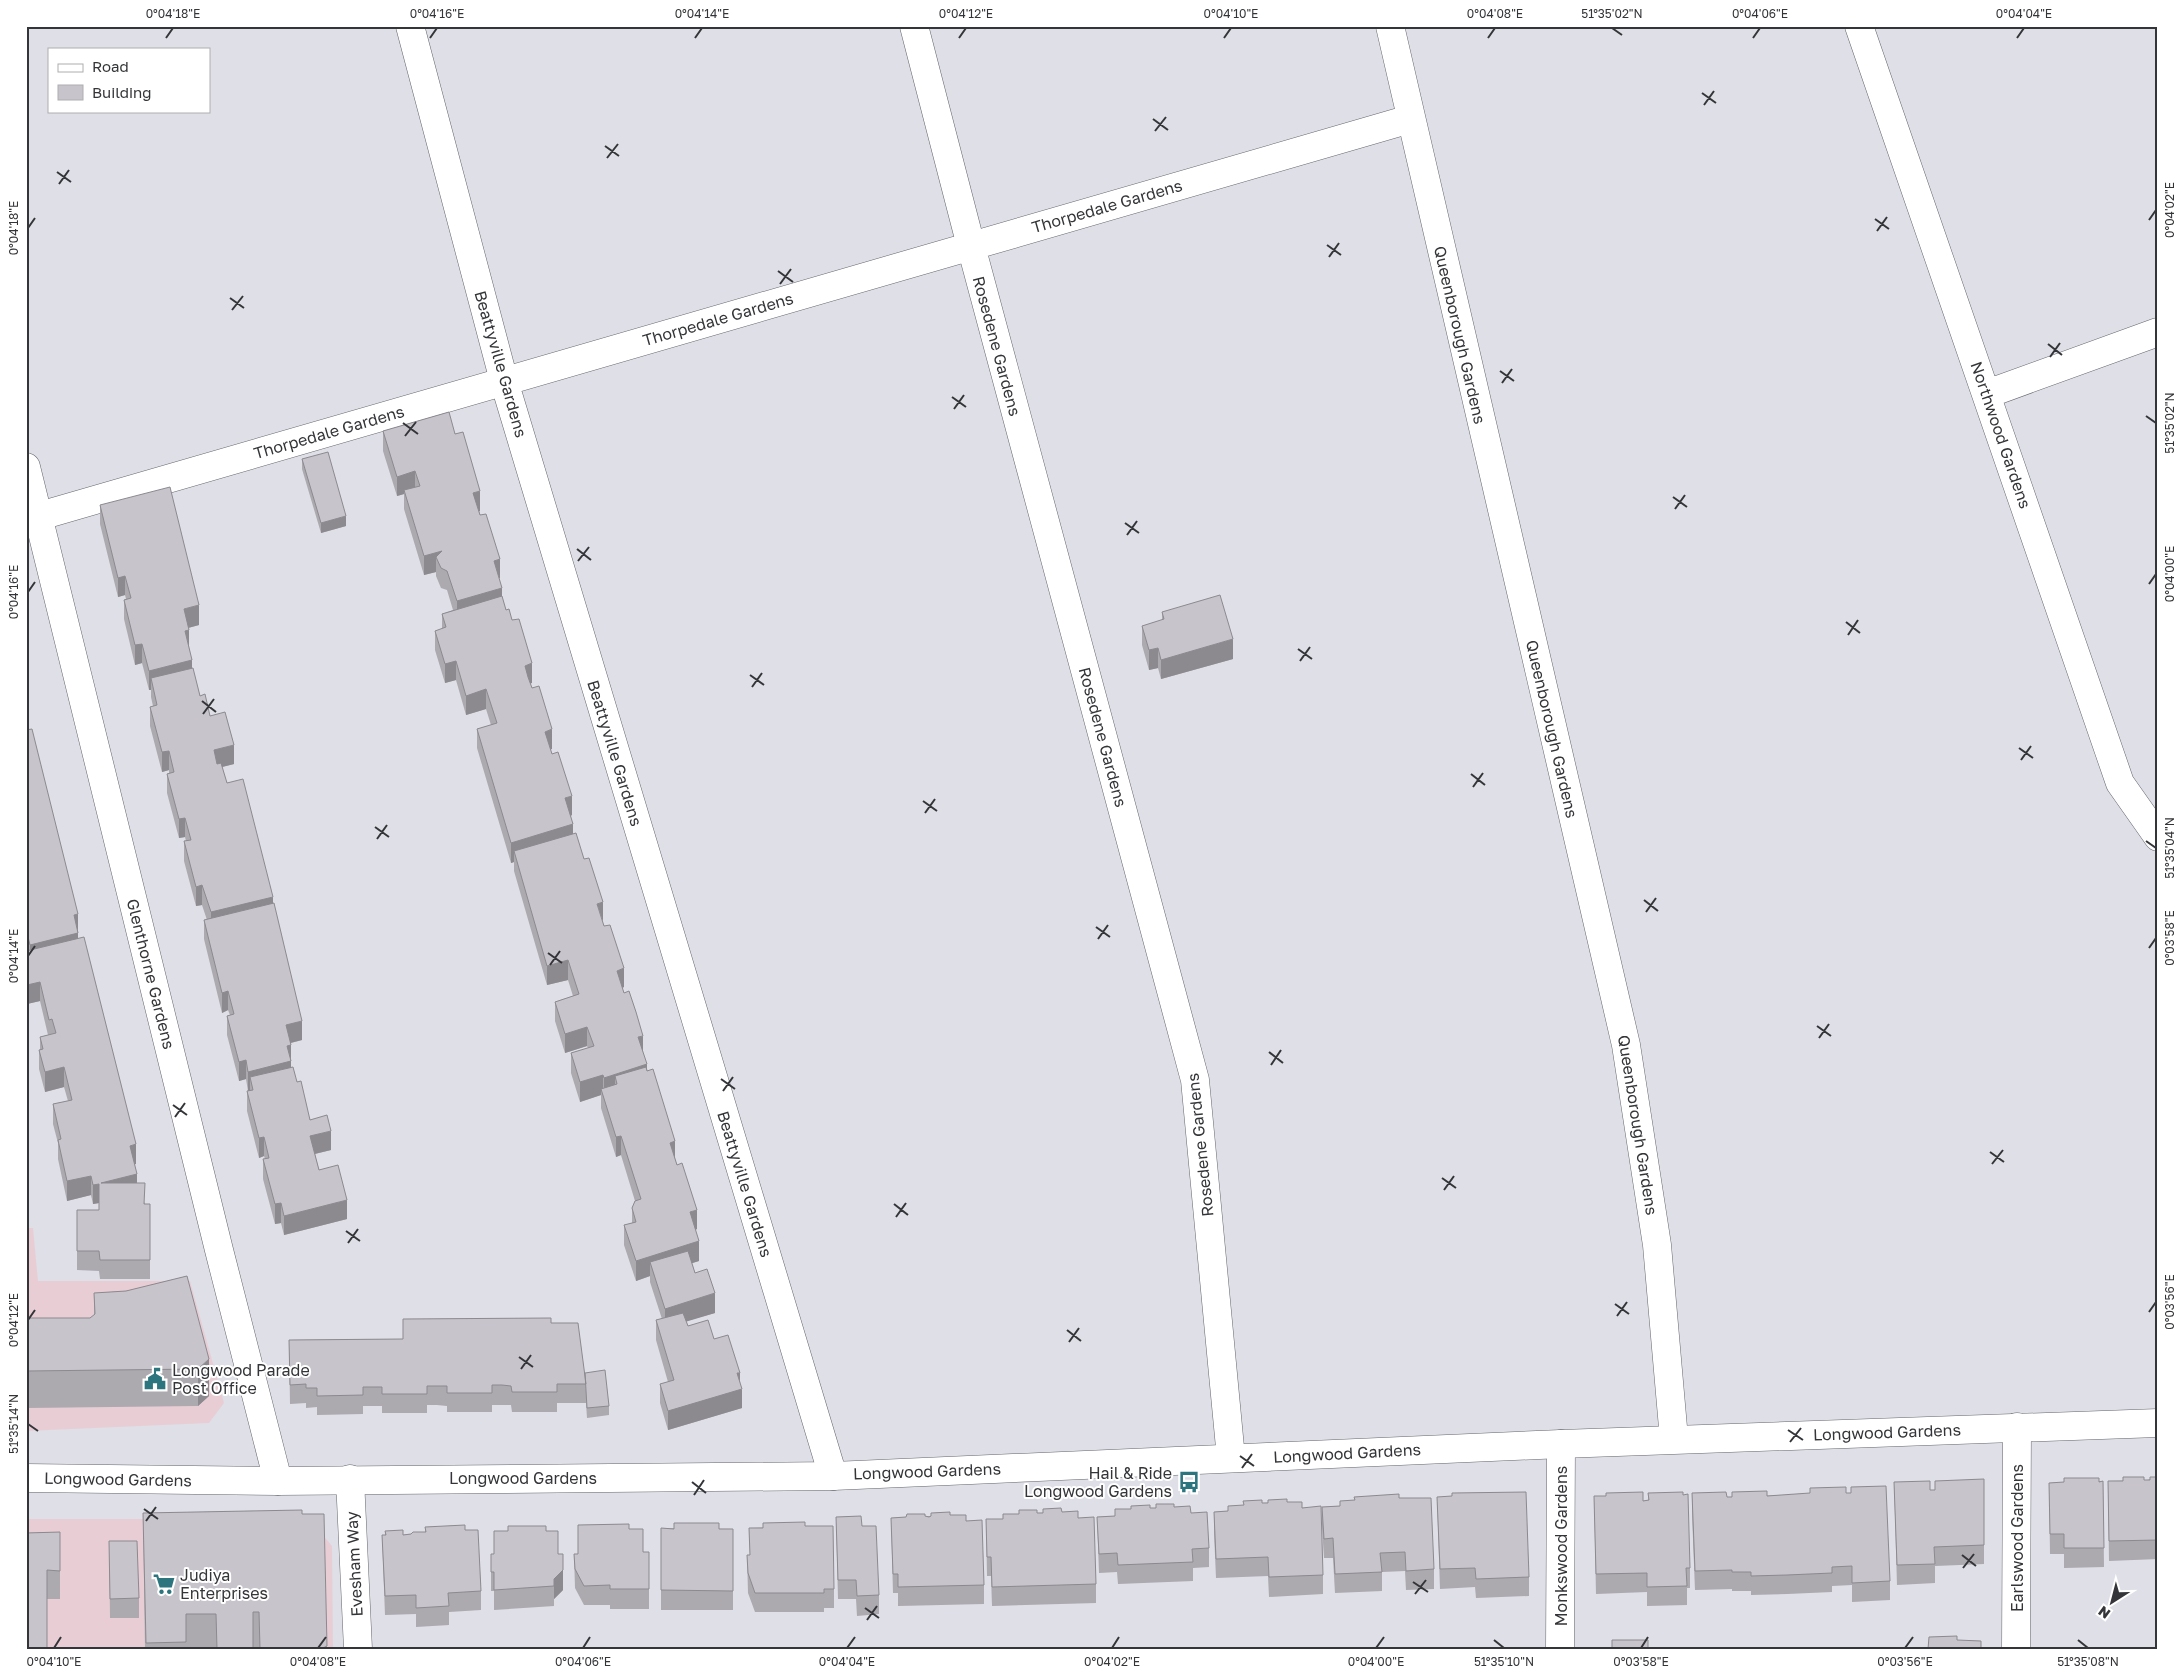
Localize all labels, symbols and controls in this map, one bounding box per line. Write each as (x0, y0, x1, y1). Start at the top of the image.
text: 0°04'18"E (146, 6, 200, 21)
text: 0°04'16"E (410, 6, 464, 21)
text: 0°04'14"E (675, 6, 729, 21)
text: 0°04'12"E (939, 6, 993, 21)
text: 0°04'10"E (1204, 6, 1258, 21)
text: 0°04'08"E (1467, 6, 1523, 21)
text: 51°35'02"N (1581, 6, 1643, 21)
text: 0°04'06"E (1732, 6, 1788, 21)
text: 0°04'04"E (1996, 6, 2052, 21)
legend (48, 48, 210, 112)
text: Road (92, 57, 129, 75)
text: Building (92, 83, 152, 101)
street label: Thorpedale Gardens (1029, 175, 1185, 237)
text: 0°04'02"E (2162, 182, 2177, 238)
text: 0°04'18"E (6, 201, 21, 255)
street label: Queenborough Gardens (1430, 244, 1490, 426)
street label: Rosedene Gardens (969, 274, 1025, 418)
street label: Beattyville Gardens (470, 288, 532, 440)
street label: Thorpedale Gardens (640, 288, 796, 350)
street label: Northwood Gardens (1966, 359, 2036, 511)
text: 51°35'02"N (2162, 392, 2177, 454)
street label: Thorpedale Gardens (251, 401, 407, 463)
text: 0°04'00"E (2162, 546, 2177, 602)
text: 0°04'16"E (6, 565, 21, 619)
street label: Queenborough Gardens (1522, 638, 1582, 820)
street label: Rosedene Gardens (1075, 665, 1131, 809)
street label: Beattyville Gardens (583, 678, 647, 828)
text: 51°35'04"N (2162, 817, 2177, 879)
street label: Glenthorne Gardens (123, 897, 179, 1051)
text: 0°03'58"E (2162, 910, 2177, 966)
text: 0°04'14"E (6, 929, 21, 983)
street label: Queenborough Gardens (1614, 1033, 1662, 1217)
street label: Rosedene Gardens (1183, 1072, 1217, 1218)
street label: Beattyville Gardens (713, 1109, 777, 1259)
text: 0°03'56"E (2162, 1274, 2177, 1330)
text: 0°04'12"E (6, 1293, 21, 1347)
place label: Longwood Parade Post Office (172, 1360, 310, 1398)
public building icon: Longwood Parade Post Office (142, 1366, 168, 1392)
text: 51°35'14"N (6, 1394, 21, 1454)
street label: Longwood Gardens (1813, 1419, 1961, 1445)
street label: Longwood Gardens (1273, 1439, 1421, 1467)
street label: Longwood Gardens (853, 1458, 1001, 1484)
place label: Hail & Ride Longwood Gardens (1024, 1463, 1172, 1501)
street label: Earlswood Gardens (2007, 1464, 2027, 1612)
street label: Monkswood Gardens (1551, 1466, 1571, 1626)
street label: Longwood Gardens (44, 1468, 192, 1490)
street label: Longwood Gardens (449, 1468, 597, 1488)
bus stop icon: Hail & Ride Longwood Gardens (1176, 1469, 1202, 1495)
street label: Evesham Way (341, 1511, 367, 1617)
place label: Judiya Enterprises (180, 1565, 268, 1603)
supermarket icon: Judiya Enterprises (151, 1571, 177, 1597)
north arrow (2086, 1578, 2136, 1628)
text: N (2095, 1603, 2113, 1623)
text: 0°04'10"E (27, 1654, 81, 1669)
text: 0°04'08"E (290, 1654, 346, 1669)
text: 0°04'06"E (555, 1654, 611, 1669)
text: 0°04'04"E (819, 1654, 875, 1669)
text: 0°04'02"E (1084, 1654, 1140, 1669)
text: 0°04'00"E (1348, 1654, 1404, 1669)
text: 51°35'10"N (1474, 1654, 1534, 1669)
text: 0°03'58"E (1613, 1654, 1669, 1669)
text: 0°03'56"E (1877, 1654, 1933, 1669)
text: 51°35'08"N (2057, 1654, 2119, 1669)

